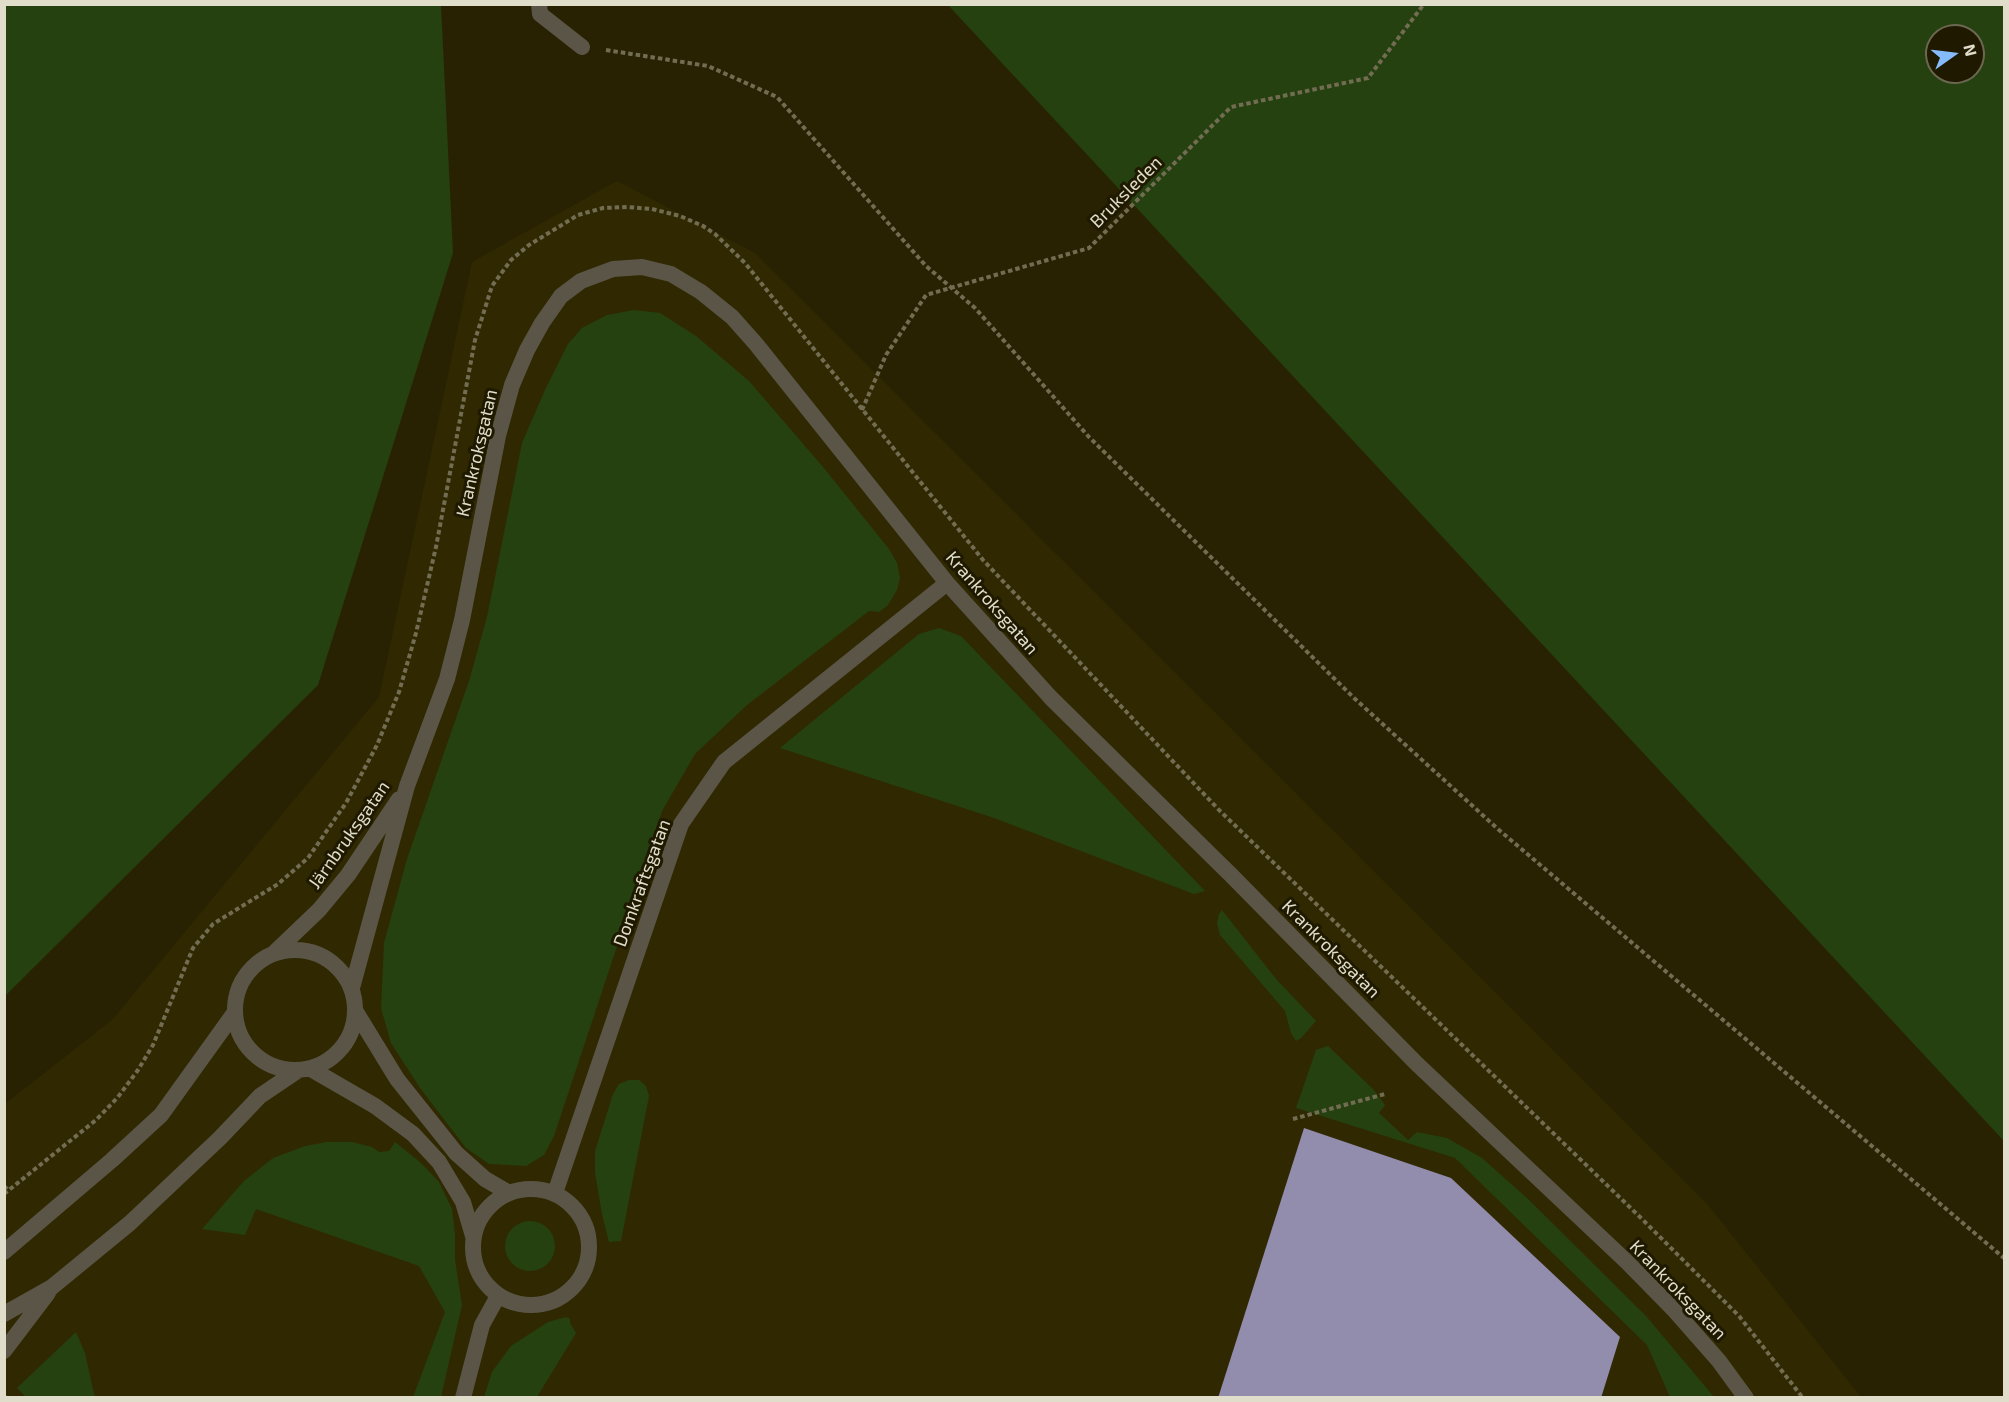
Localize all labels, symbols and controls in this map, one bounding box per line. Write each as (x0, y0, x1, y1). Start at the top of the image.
north arrow (1925, 24, 1985, 84)
text: N (1960, 42, 1982, 58)
street label: Bruksleden (1086, 152, 1166, 232)
street label: Krankroksgatan (452, 387, 502, 519)
street label: Krankroksgatan (941, 547, 1043, 659)
street label: Järnbruksgatan (304, 777, 394, 893)
street label: Domkraftsgatan (609, 816, 675, 950)
street label: Krankroksgatan (1277, 895, 1385, 1003)
street label: Krankroksgatan (1625, 1236, 1731, 1344)

